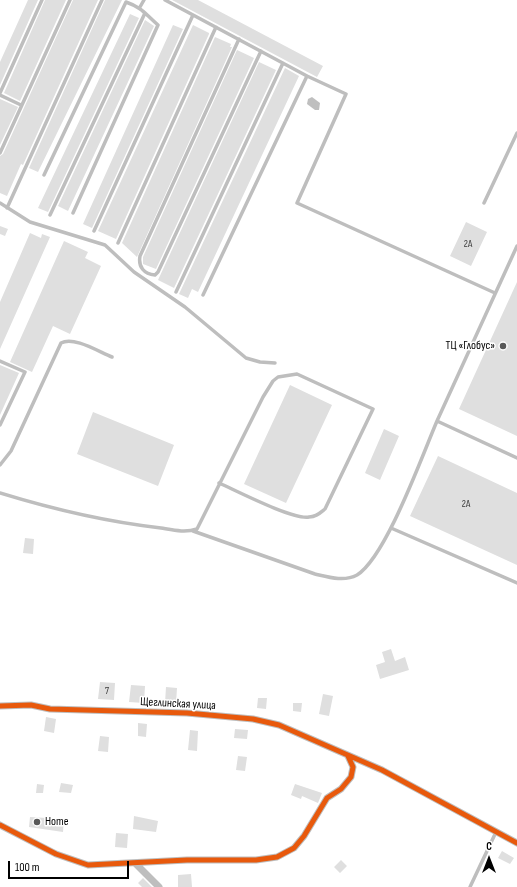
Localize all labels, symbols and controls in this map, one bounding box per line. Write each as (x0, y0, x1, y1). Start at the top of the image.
house number: 2А (464, 238, 472, 250)
place label: ТЦ «Глобус» (446, 339, 495, 353)
marker: ТЦ «Глобус» (498, 341, 508, 351)
house number: 2А (462, 498, 470, 510)
house number: 7 (105, 685, 109, 697)
street label: Щеглинская улица (140, 695, 216, 713)
place label: Home (45, 815, 69, 829)
marker: Home (32, 817, 42, 827)
north arrow (469, 839, 509, 879)
text: С (486, 840, 492, 853)
scale bar (10, 853, 131, 879)
text: 100 m (15, 860, 40, 875)

